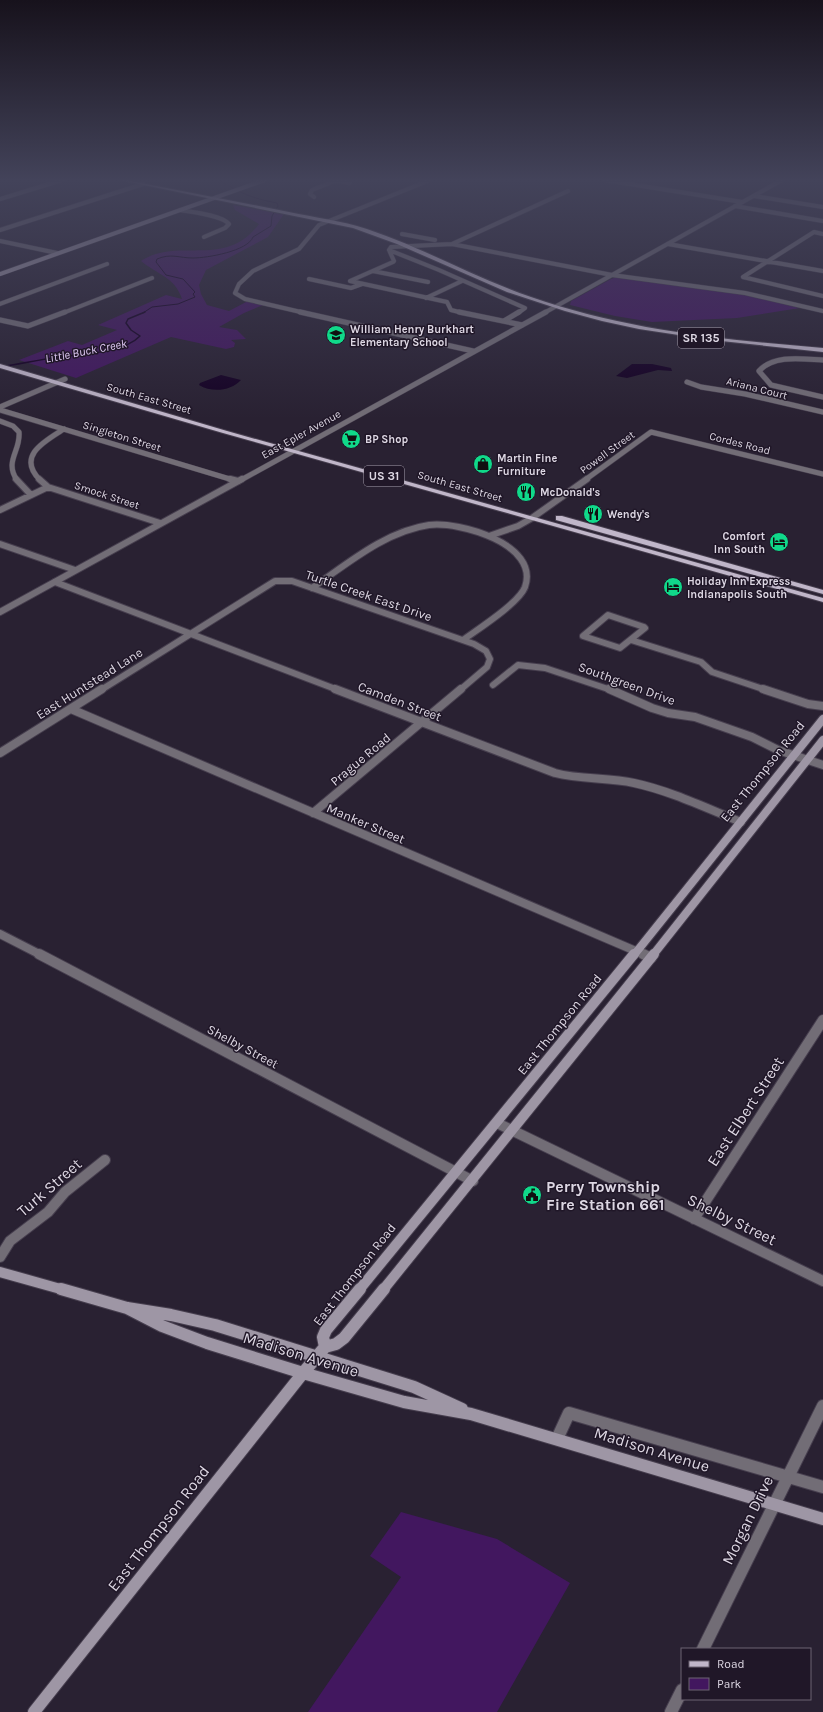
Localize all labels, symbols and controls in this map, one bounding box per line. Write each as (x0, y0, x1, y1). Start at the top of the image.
place label: William Henry Burkhart Elementary School (350, 323, 475, 349)
school or university icon: William Henry Burkhart Elementary School (325, 324, 347, 346)
road number: SR 135 (678, 328, 724, 348)
water label: Little Buck Creek (44, 336, 129, 366)
street label: Ariana Court (725, 375, 789, 402)
street label: South East Street (105, 380, 193, 417)
street label: East Epler Avenue (259, 407, 344, 462)
street label: Singleton Street (81, 418, 163, 455)
supermarket icon: BP Shop (340, 428, 362, 450)
street label: Powell Street (577, 428, 637, 477)
street label: Cordes Road (708, 430, 772, 457)
place label: BP Shop (365, 433, 408, 446)
place label: Martin Fine Furniture (497, 452, 557, 478)
shop icon: Martin Fine Furniture (472, 453, 494, 475)
road number: US 31 (364, 466, 404, 486)
street label: South East Street (416, 468, 504, 505)
street label: Smock Street (73, 479, 141, 512)
restaurant icon: McDonald's (515, 481, 537, 503)
place label: McDonald's (540, 486, 601, 499)
restaurant icon: Wendy's (582, 503, 604, 525)
place label: Wendy's (607, 508, 650, 521)
place label: Comfort Inn South (714, 530, 766, 556)
hotel icon: Comfort Inn South (768, 531, 790, 553)
street label: Turtle Creek East Drive (304, 567, 434, 624)
place label: Holiday Inn Express Indianapolis South (687, 575, 790, 601)
hotel icon: Holiday Inn Express Indianapolis South (662, 576, 684, 598)
street label: East Huntstead Lane (33, 644, 146, 722)
street label: Southgreen Drive (576, 659, 678, 708)
street label: Camden Street (356, 679, 444, 724)
street label: East Thompson Road (717, 718, 808, 825)
street label: Prague Road (327, 730, 393, 789)
street label: Manker Street (324, 800, 407, 847)
street label: East Thompson Road (514, 971, 605, 1078)
street label: Shelby Street (205, 1021, 281, 1072)
street label: East Elbert Street (703, 1053, 788, 1170)
street label: Turk Street (13, 1154, 85, 1221)
place label: Perry Township Fire Station 661 (546, 1177, 664, 1214)
public building icon: Perry Township Fire Station 661 (521, 1184, 543, 1206)
street label: Shelby Street (684, 1190, 779, 1249)
street label: East Thompson Road (310, 1220, 399, 1328)
street label: Madison Avenue (241, 1328, 361, 1381)
street label: Madison Avenue (592, 1423, 712, 1476)
street label: East Thompson Road (103, 1462, 213, 1595)
street label: Morgan Drive (718, 1473, 777, 1568)
legend (681, 1648, 811, 1700)
text: Road (717, 1657, 745, 1671)
text: Park (717, 1677, 742, 1691)

